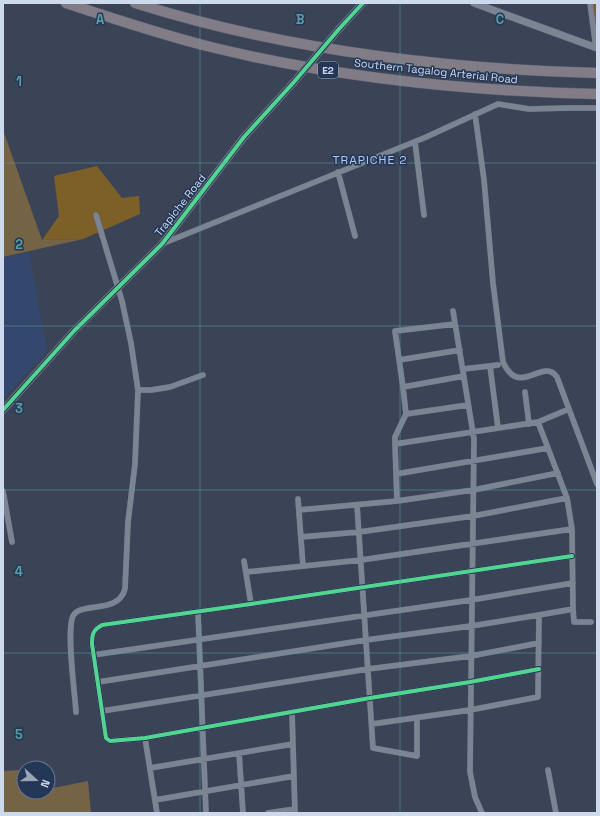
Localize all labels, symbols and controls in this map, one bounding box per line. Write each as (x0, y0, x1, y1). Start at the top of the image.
text: A (96, 11, 105, 28)
text: B (296, 11, 305, 28)
text: C (496, 11, 504, 28)
street label: Southern Tagalog Arterial Road (353, 55, 519, 87)
road number: E2 (318, 62, 338, 78)
text: 1 (16, 73, 22, 90)
district label: TRAPICHE 2 (333, 152, 407, 168)
street label: Trapiche Road (151, 171, 209, 239)
text: 2 (15, 236, 23, 253)
text: 3 (15, 400, 23, 417)
text: 4 (15, 563, 23, 580)
text: 5 (15, 726, 23, 743)
north arrow (16, 760, 56, 800)
text: N (37, 778, 53, 790)

